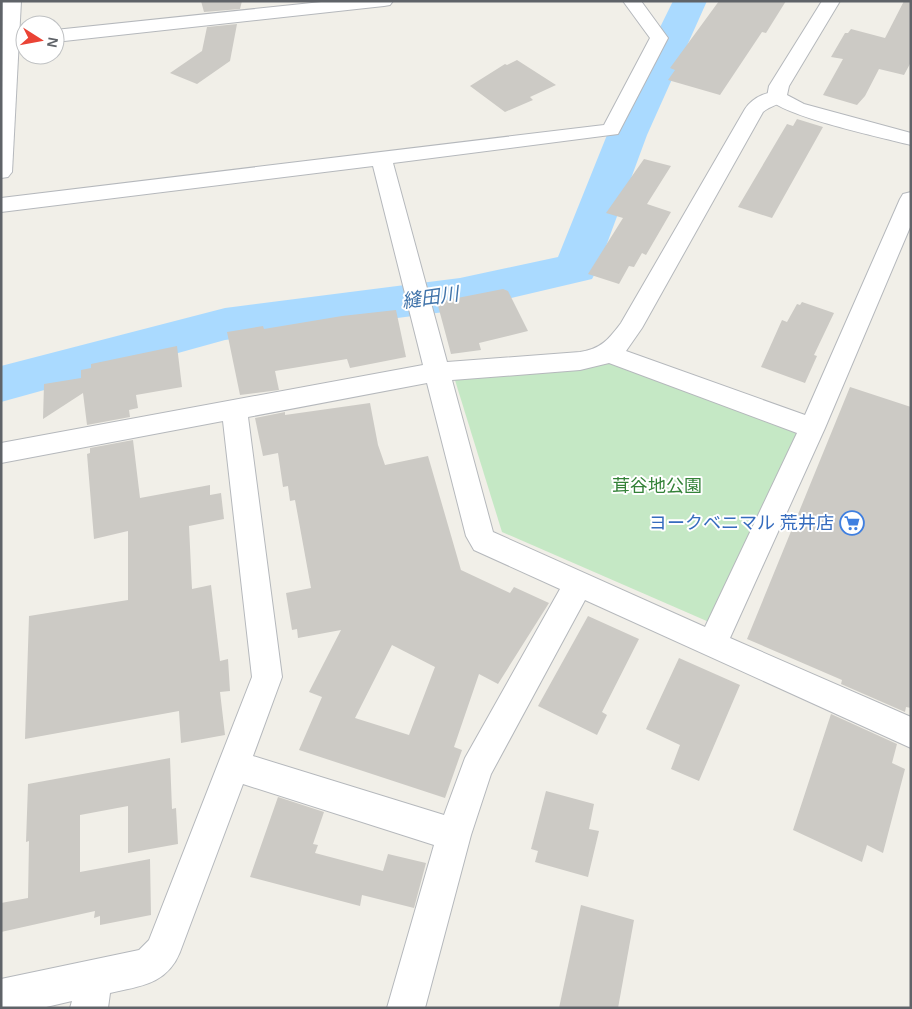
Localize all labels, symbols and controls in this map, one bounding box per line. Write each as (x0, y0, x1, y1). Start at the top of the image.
north arrow (15, 15, 65, 65)
text: N (44, 36, 62, 49)
water label: 縫田川 (400, 283, 462, 312)
park label: 茸谷地公園 (612, 476, 702, 496)
supermarket icon: ヨークベニマル 荒井店 (839, 510, 865, 536)
place label: ヨークベニマル 荒井店 (649, 513, 834, 533)

